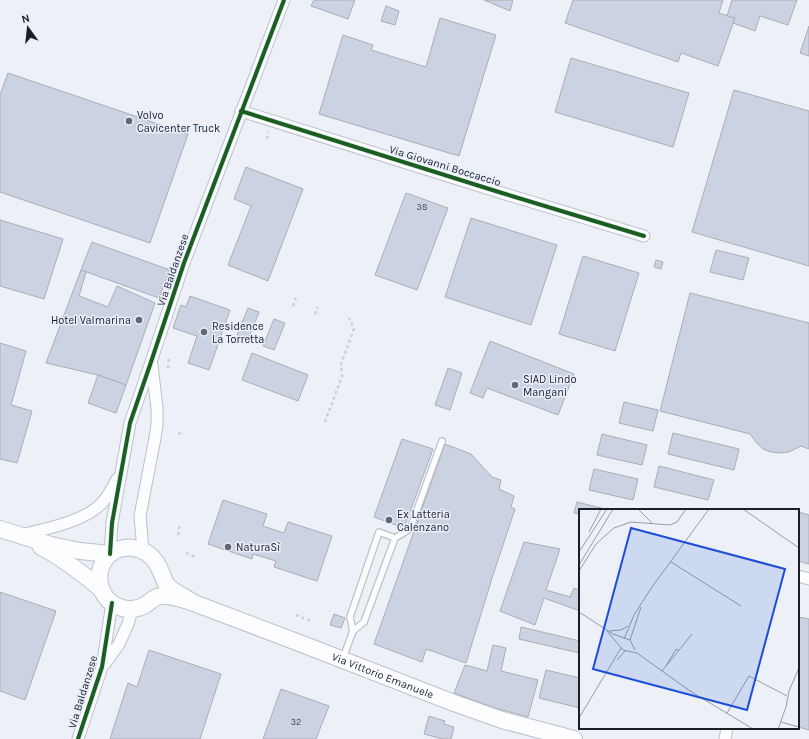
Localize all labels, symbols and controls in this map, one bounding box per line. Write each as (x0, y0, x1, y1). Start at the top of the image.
north arrow (8, 8, 48, 48)
text: N (20, 12, 31, 26)
place label: Volvo Cavicenter Truck (137, 109, 220, 135)
marker: Volvo Cavicenter Truck (124, 116, 134, 126)
street label: Via Giovanni Boccaccio (388, 143, 502, 189)
house number: 38 (417, 202, 428, 212)
street label: Via Baldanzese (155, 232, 192, 308)
place label: Hotel Valmarina (51, 314, 131, 327)
marker: Hotel Valmarina (134, 315, 144, 325)
place label: Residence La Torretta (212, 320, 264, 346)
marker: Residence La Torretta (199, 327, 209, 337)
place label: SIAD Lindo Mangani (523, 373, 577, 399)
marker: SIAD Lindo Mangani (510, 380, 520, 390)
place label: Ex Latteria Calenzano (397, 508, 450, 534)
inset map (579, 509, 799, 729)
marker: Ex Latteria Calenzano (384, 515, 394, 525)
place label: NaturaSì (236, 541, 280, 554)
marker: NaturaSì (223, 542, 233, 552)
street label: Via Vittorio Emanuele (330, 650, 436, 701)
street label: Via Baldanzese (66, 654, 100, 730)
house number: 32 (291, 717, 301, 727)

